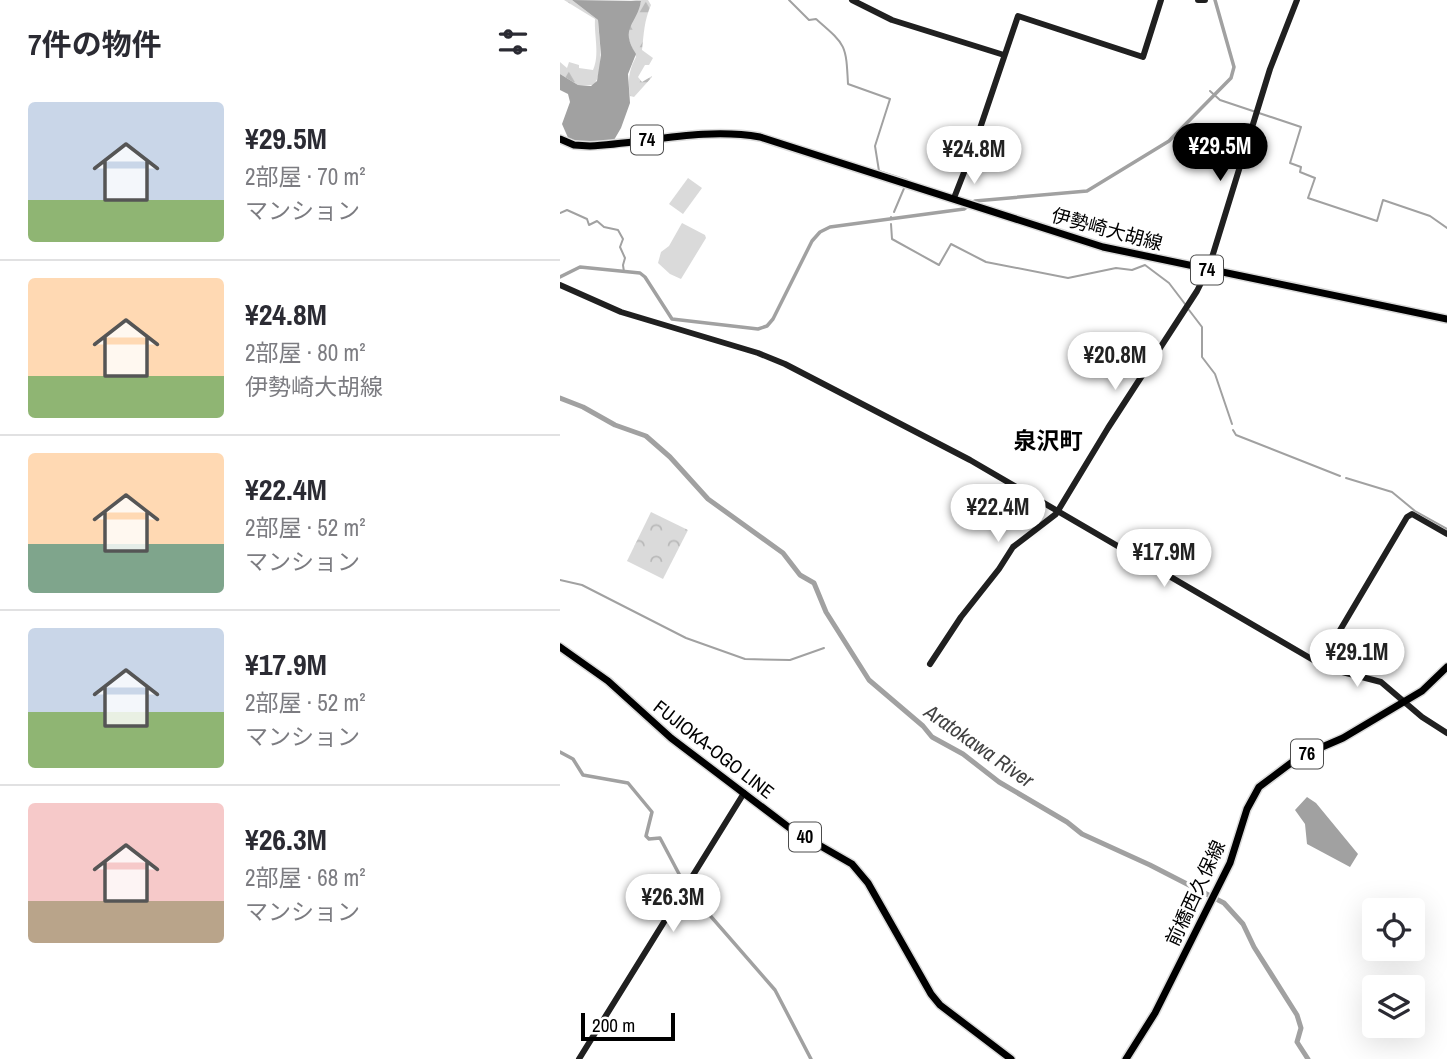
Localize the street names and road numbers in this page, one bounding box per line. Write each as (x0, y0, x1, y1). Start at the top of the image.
road number: 74 (631, 125, 663, 154)
street label: 伊勢崎大胡線 (1049, 202, 1165, 256)
road number: 74 (1191, 256, 1223, 284)
street label: FUJIOKA-OGO LINE (648, 694, 780, 804)
road number: 76 (1291, 740, 1323, 768)
road number: 40 (789, 822, 821, 852)
street label: 前橋西久保線 (1159, 836, 1231, 950)

